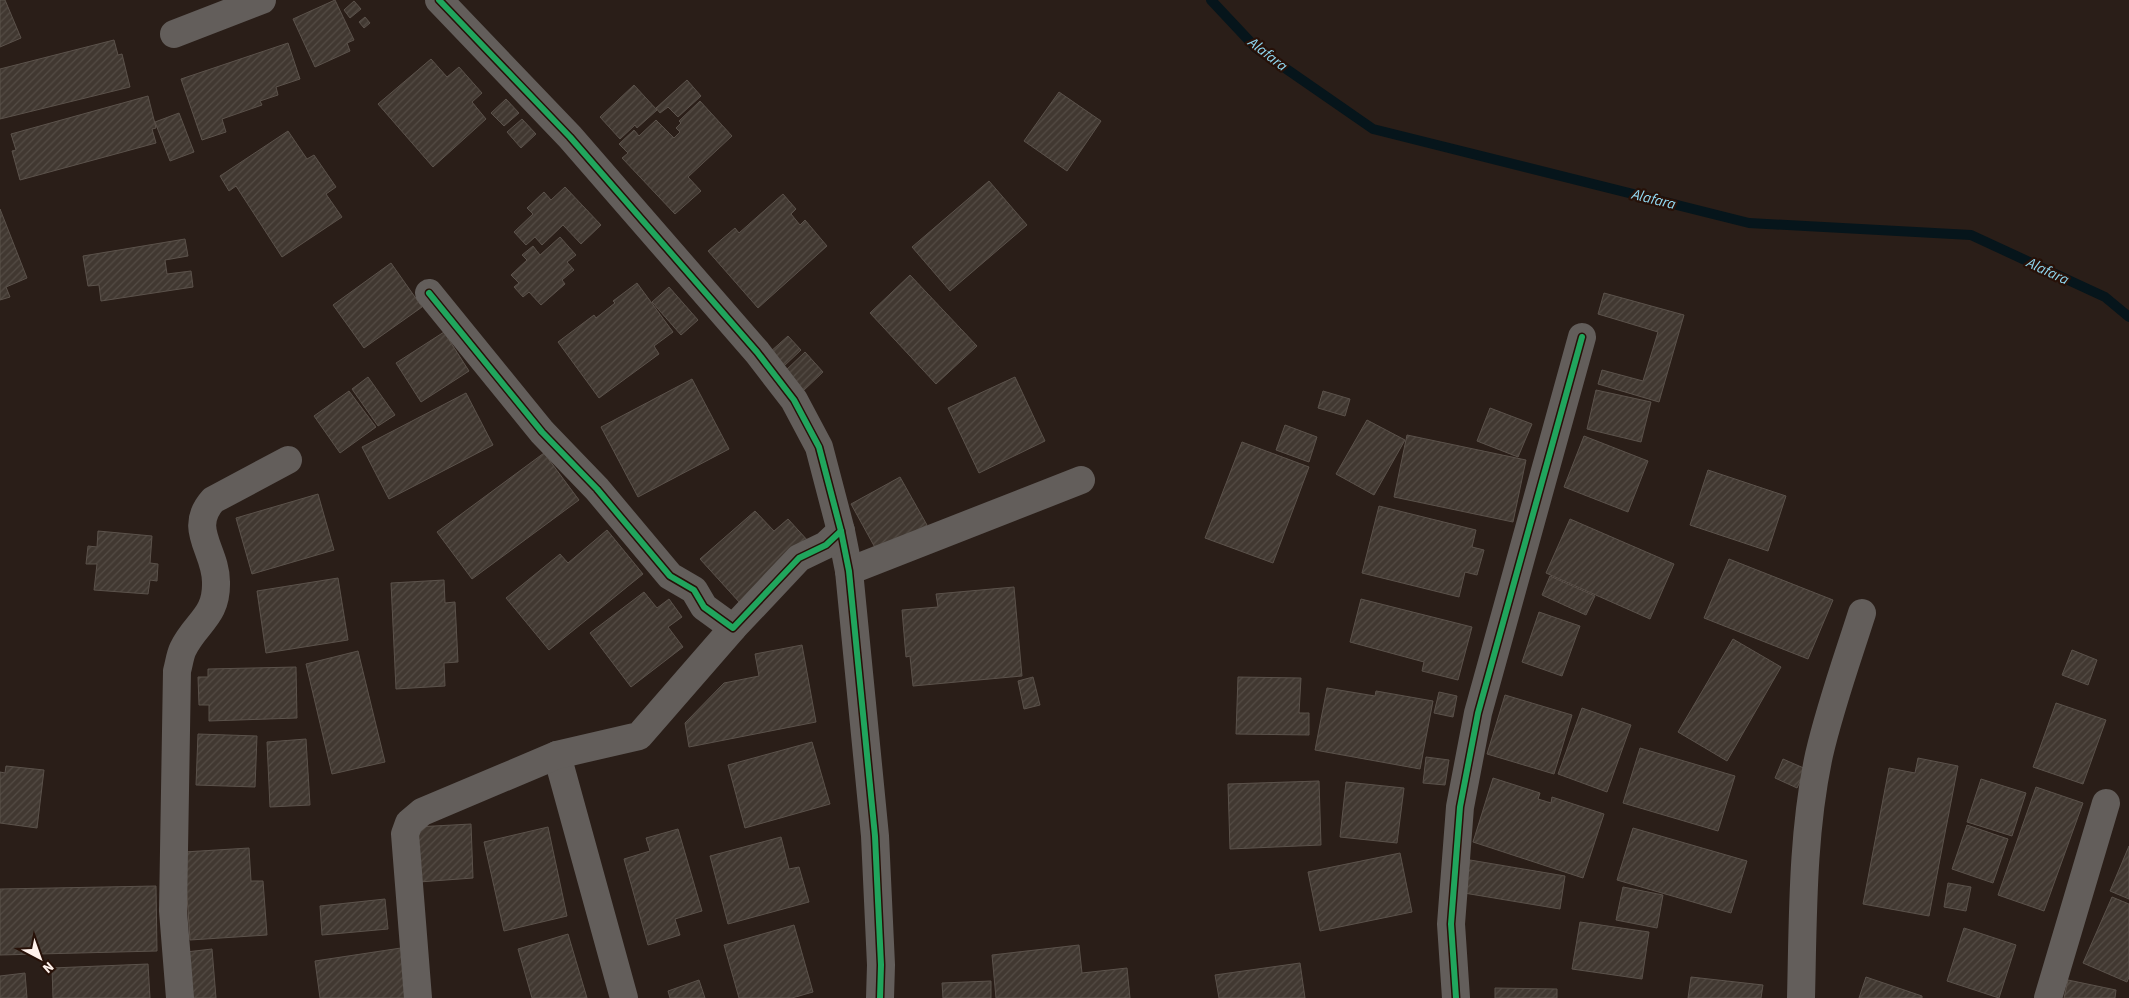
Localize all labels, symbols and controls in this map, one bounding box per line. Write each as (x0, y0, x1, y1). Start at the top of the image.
water label: Alafara (1243, 32, 1292, 76)
water label: Alafara (1629, 184, 1678, 215)
water label: Alafara (2022, 252, 2072, 290)
north arrow (15, 933, 65, 983)
text: N (38, 956, 58, 978)

